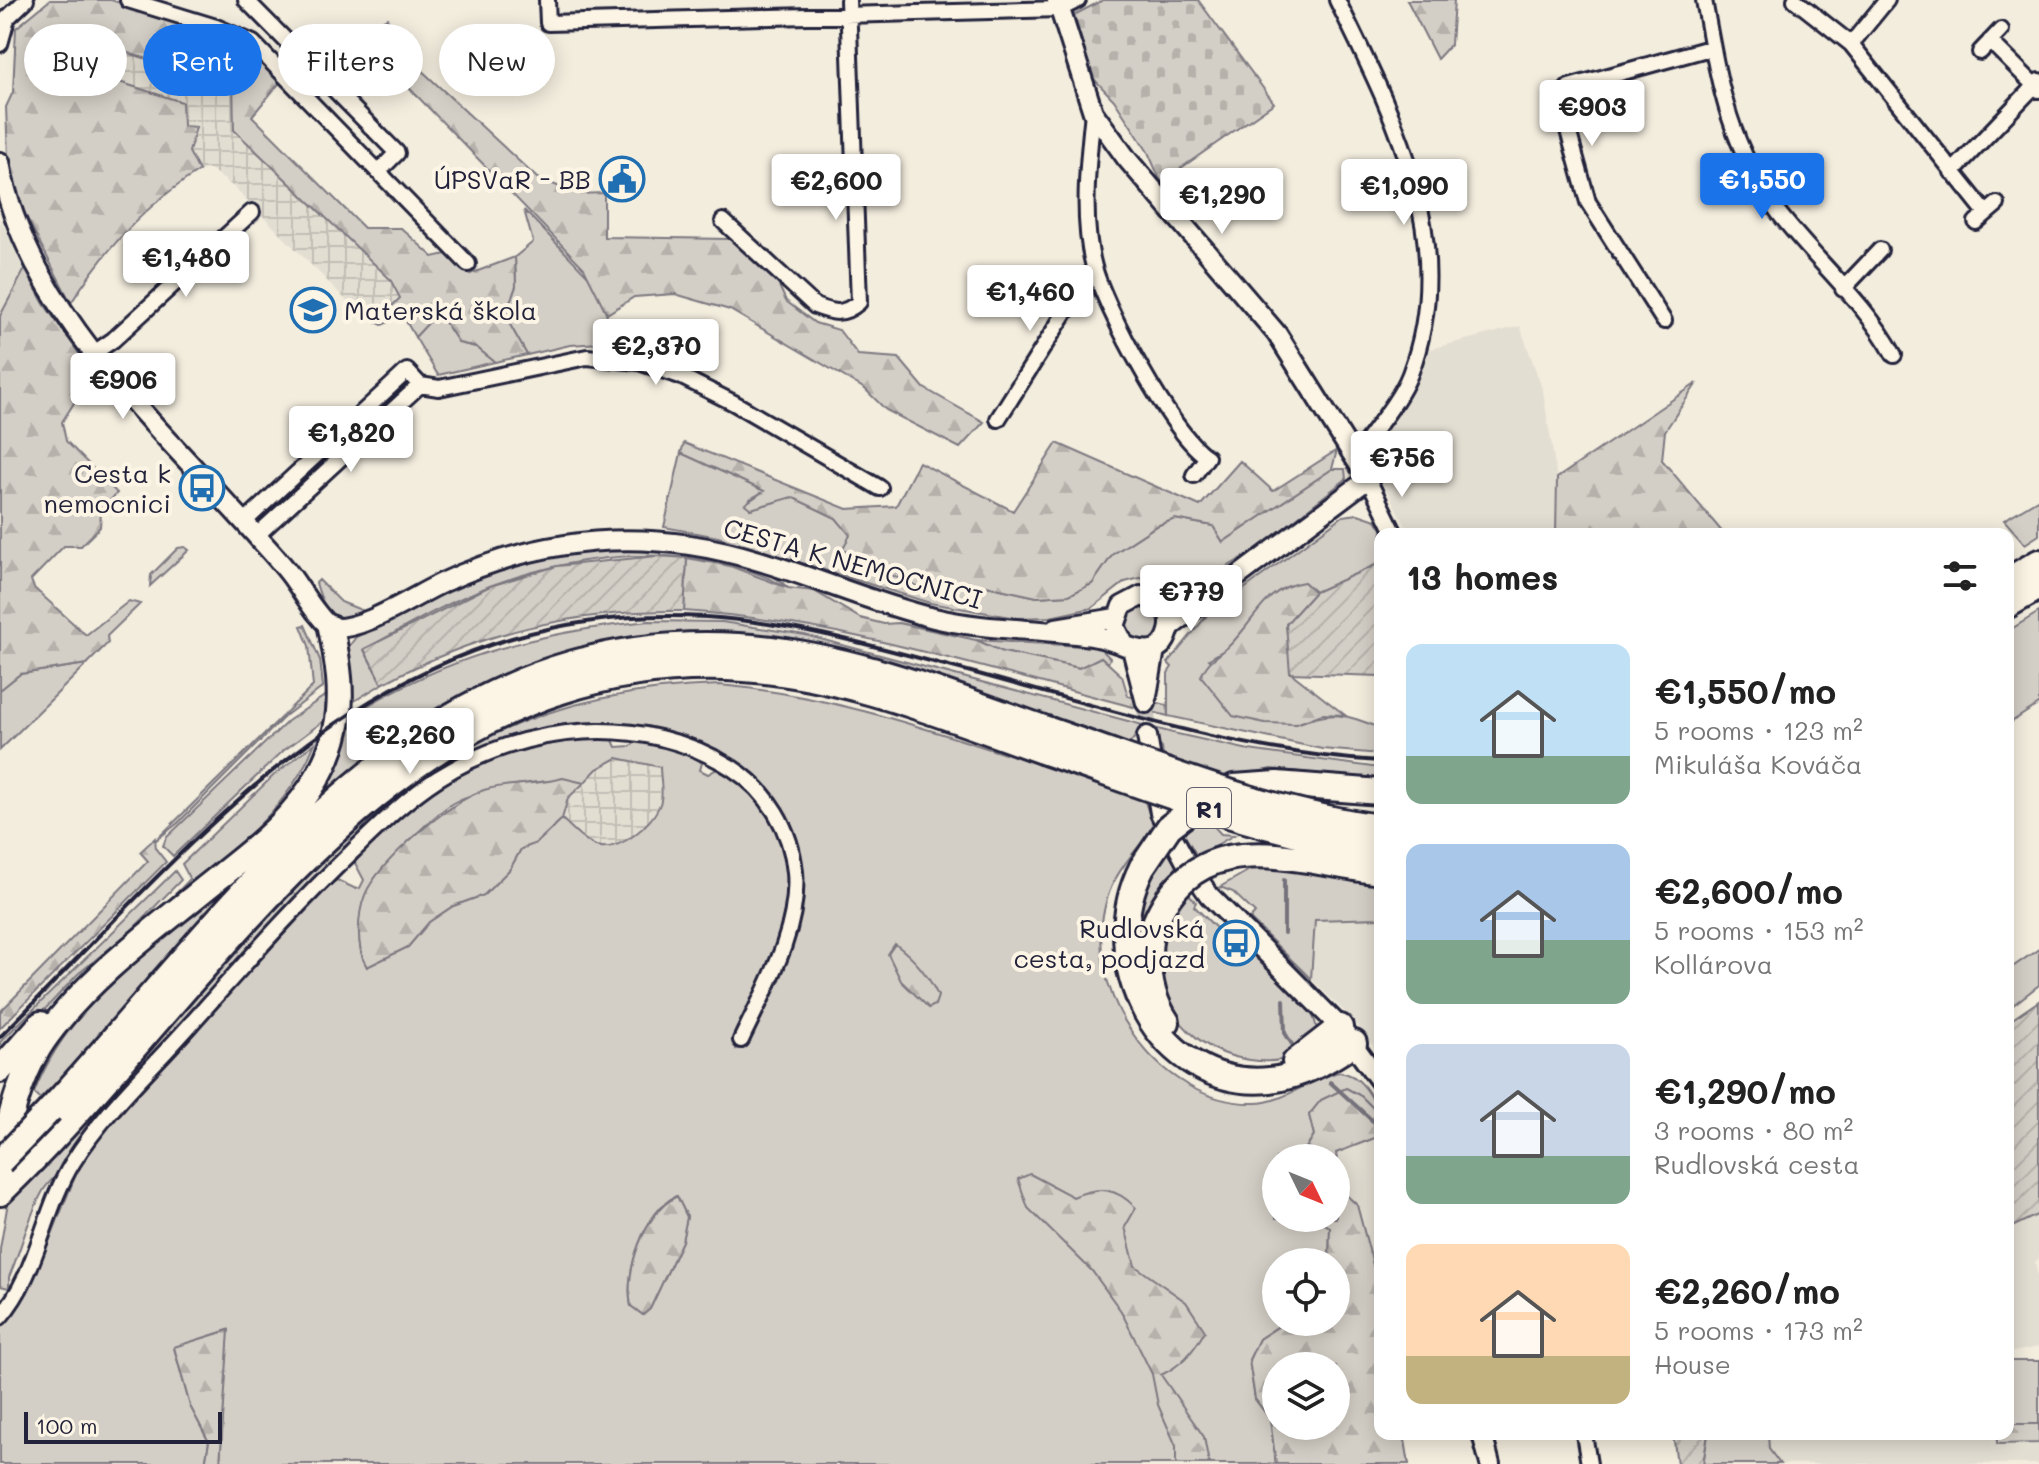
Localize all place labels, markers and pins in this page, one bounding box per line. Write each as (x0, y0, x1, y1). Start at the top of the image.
pin: €903 (1545, 80, 1639, 148)
pin: €1,550 (1697, 153, 1827, 221)
pin: €2,600 (771, 154, 901, 222)
public building icon: ÚPSVaR - BB (598, 155, 646, 203)
pin: €1,090 (1339, 159, 1469, 227)
place label: ÚPSVaR - BB (434, 162, 591, 196)
pin: €1,290 (1157, 168, 1287, 236)
pin: €1,480 (121, 231, 251, 299)
pin: €1,460 (965, 265, 1095, 333)
school or university icon: Materská škola (289, 286, 337, 334)
place label: Materská škola (344, 293, 537, 327)
pin: €2,370 (591, 319, 721, 387)
pin: €906 (76, 353, 170, 421)
pin: €1,820 (286, 406, 416, 474)
pin: €756 (1355, 431, 1449, 499)
place label: Cesta k nemocnici (43, 456, 171, 520)
bus stop icon: Cesta k nemocnici (178, 464, 226, 512)
pin: €779 (1144, 565, 1238, 633)
pin: €2,260 (345, 708, 475, 776)
place label: Rudlovská cesta, podjazd (1013, 911, 1205, 975)
bus stop icon: Rudlovská cesta, podjazd (1212, 919, 1260, 967)

